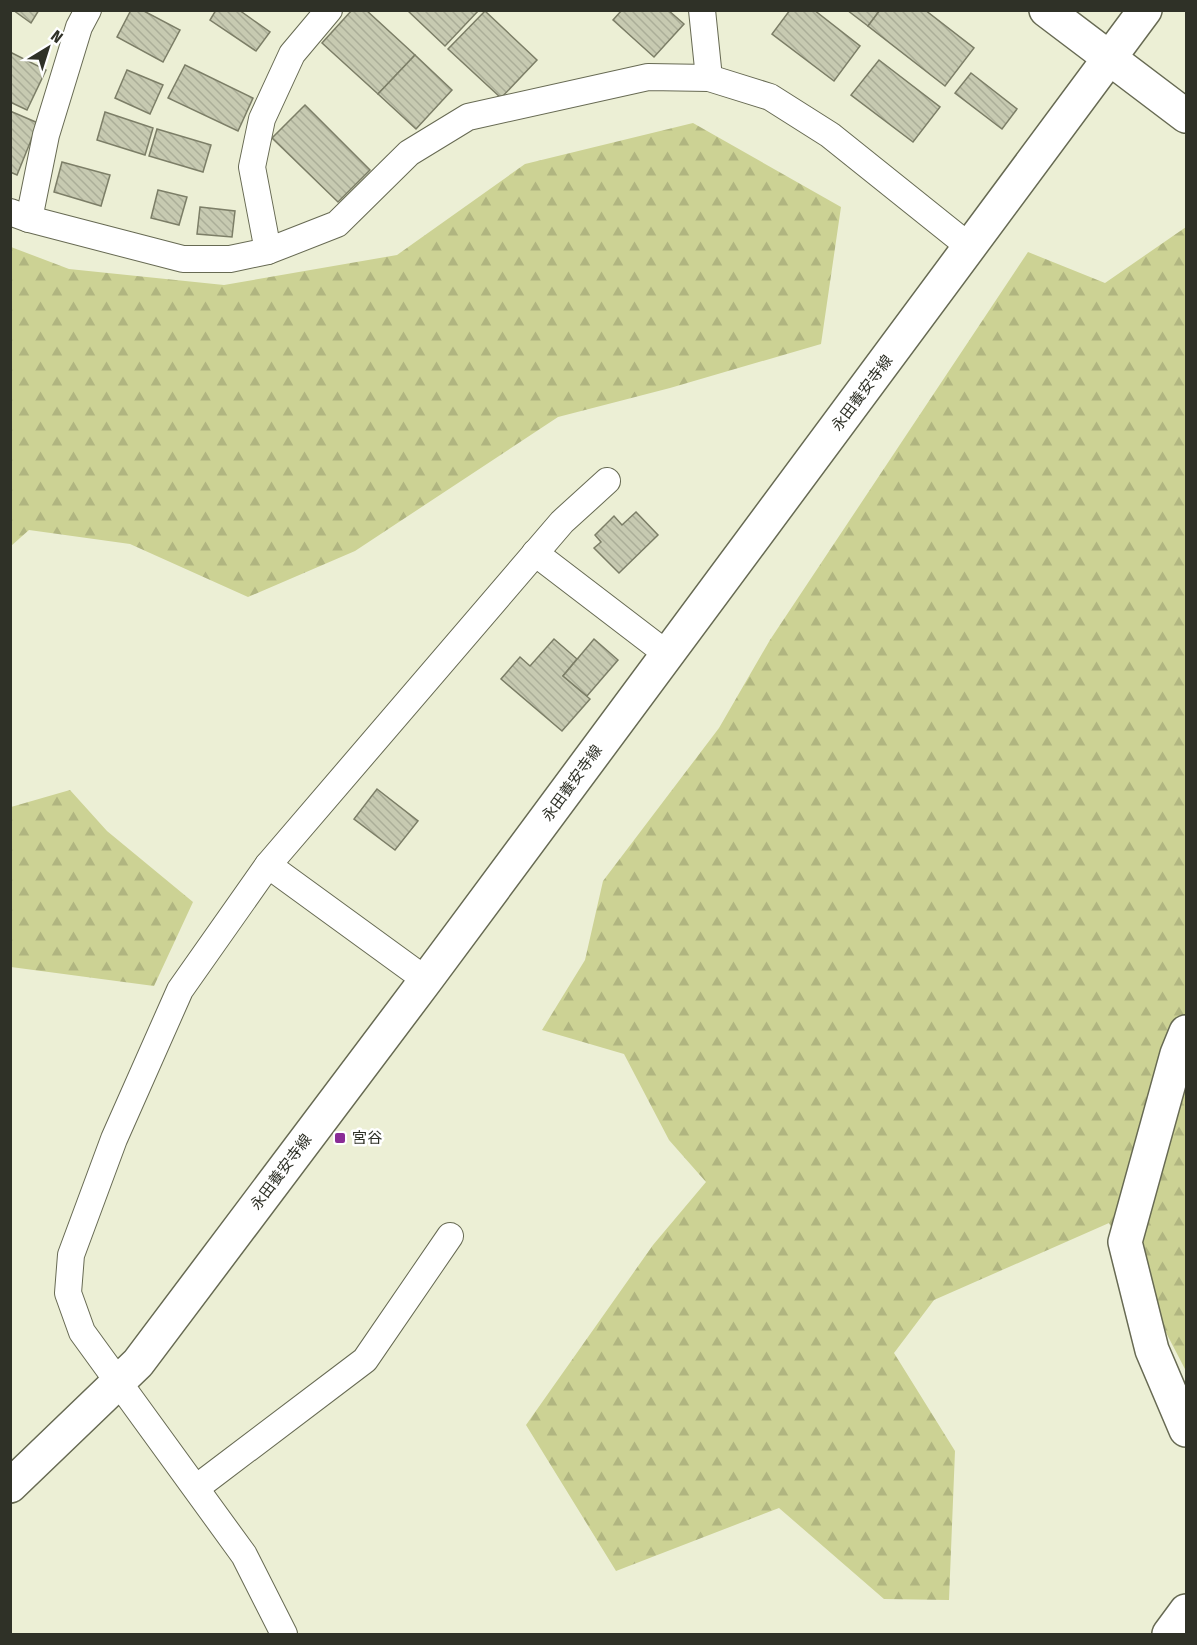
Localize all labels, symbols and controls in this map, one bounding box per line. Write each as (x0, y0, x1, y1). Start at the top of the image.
north arrow (18, 18, 78, 78)
text: N (47, 26, 67, 47)
street label: 永田養安寺線 (828, 352, 896, 434)
street label: 永田養安寺線 (538, 741, 606, 825)
place label: 宮谷 (352, 1129, 382, 1147)
street label: 永田養安寺線 (247, 1131, 315, 1213)
marker: 宮谷 (333, 1131, 347, 1145)

